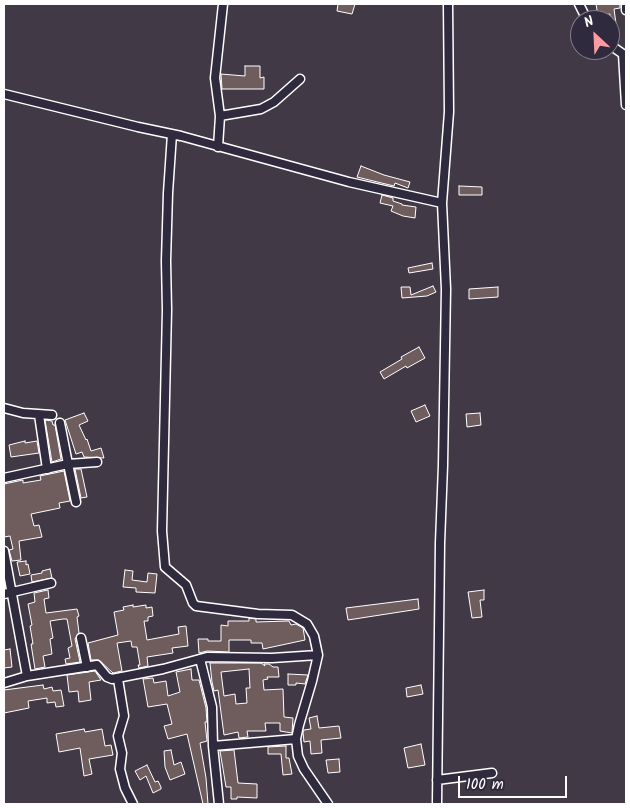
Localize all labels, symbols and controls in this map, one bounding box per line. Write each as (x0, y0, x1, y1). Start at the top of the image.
north arrow (570, 10, 620, 60)
text: N (580, 10, 598, 34)
scale bar (460, 766, 569, 798)
text: 100 m (466, 773, 504, 797)

